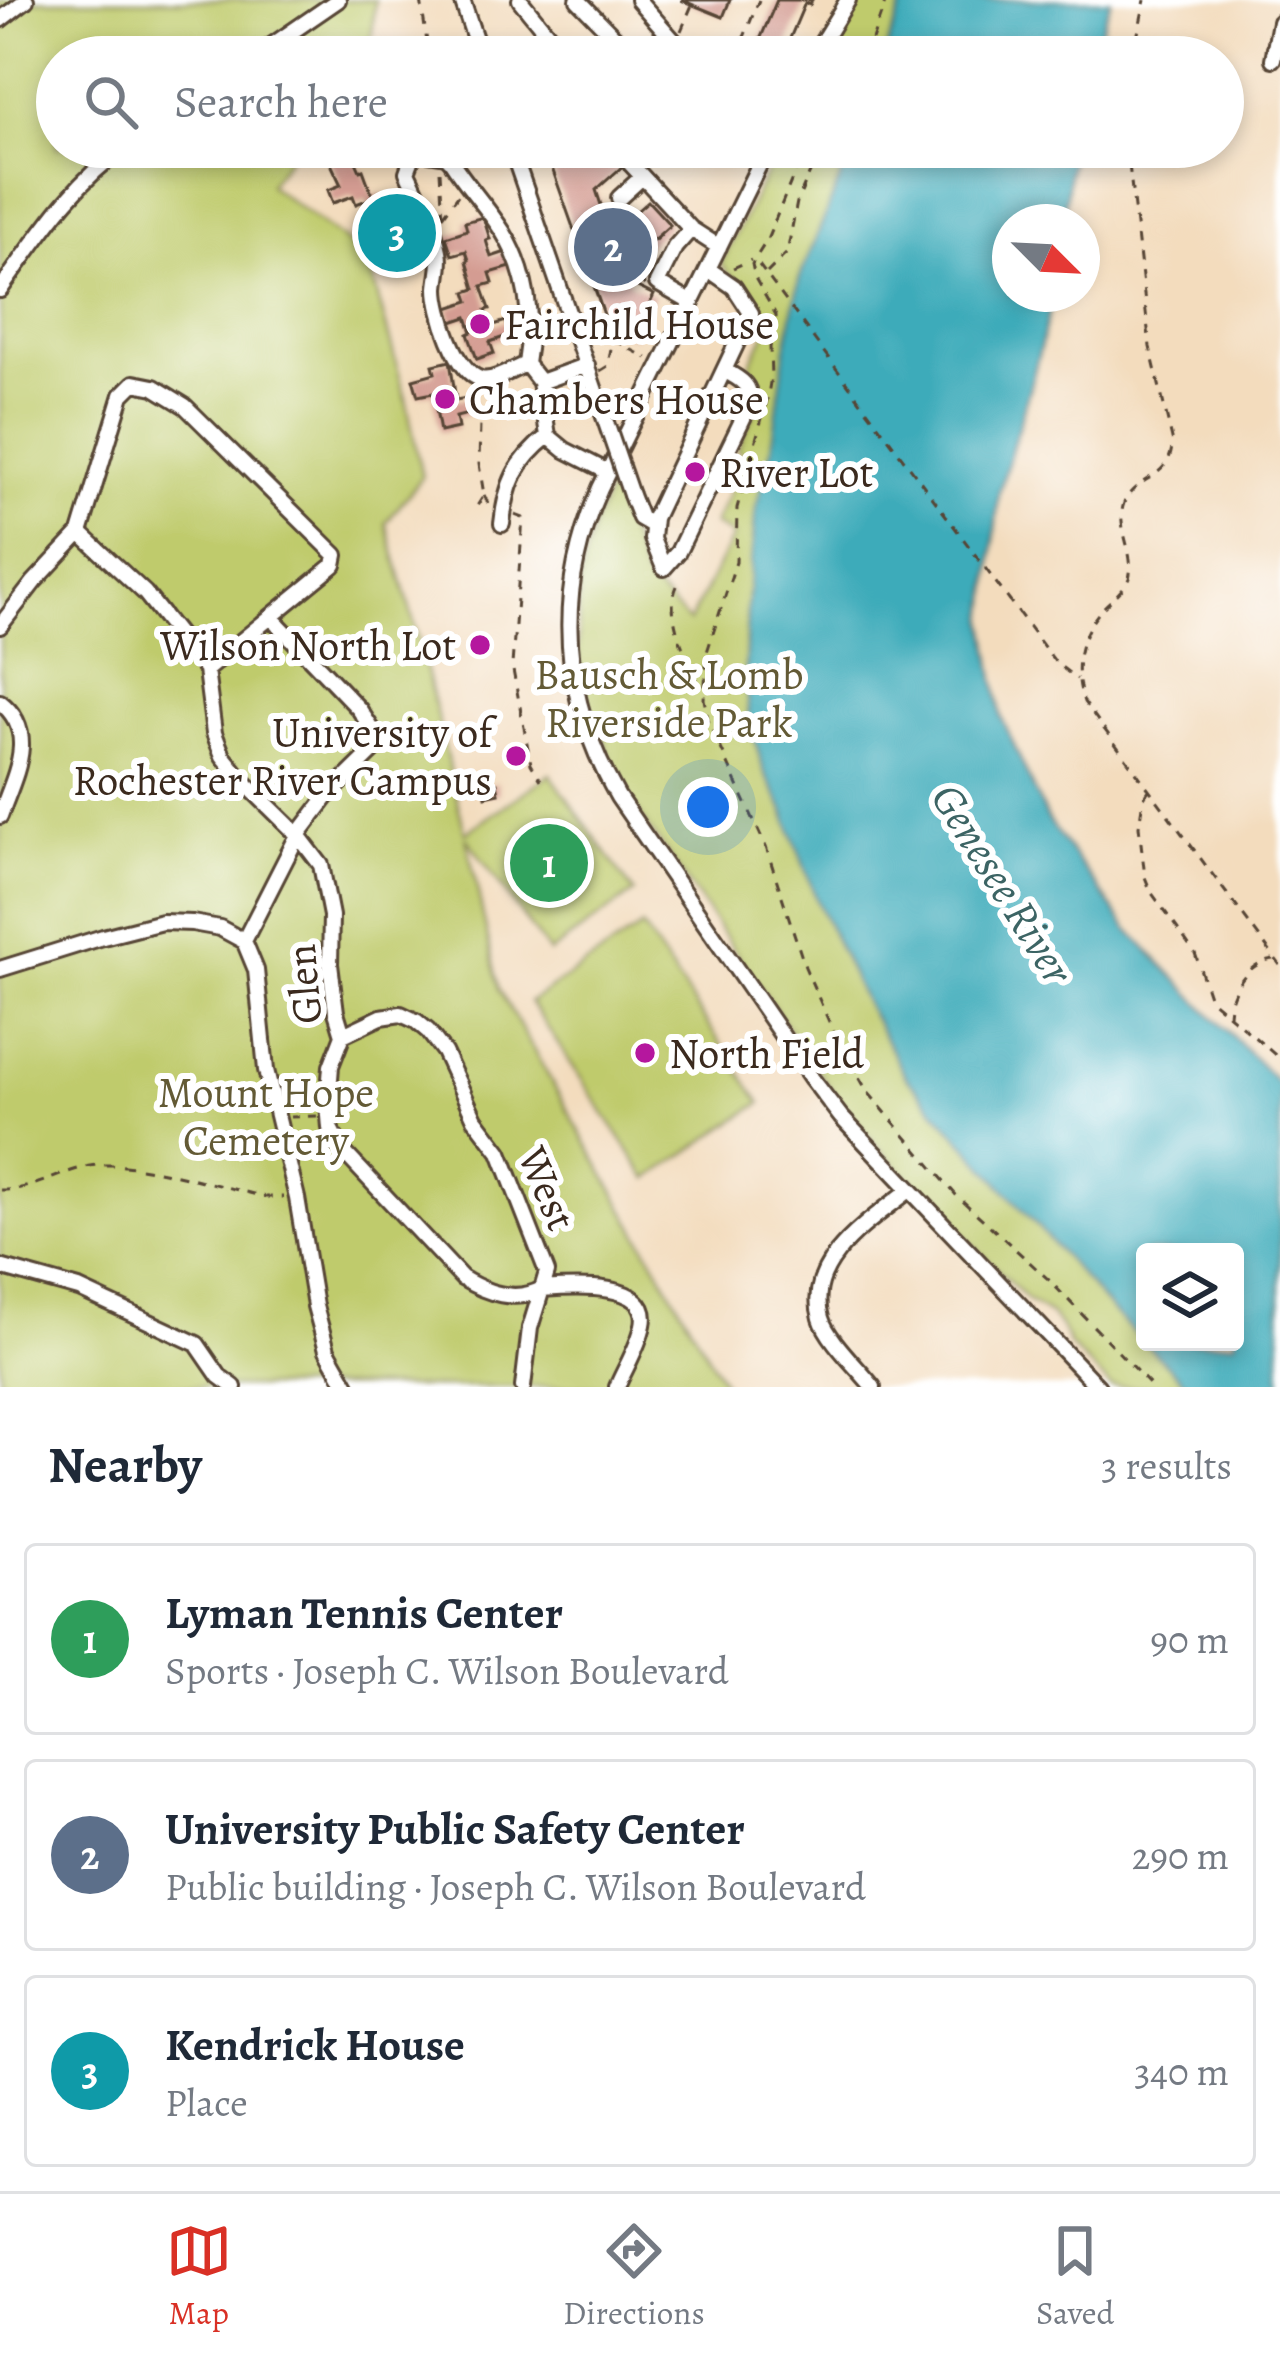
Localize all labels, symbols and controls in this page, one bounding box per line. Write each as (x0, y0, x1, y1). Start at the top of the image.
search box (36, 36, 1244, 168)
icon: search (78, 69, 144, 135)
text: Search here (174, 71, 388, 133)
pin: 3 (358, 188, 436, 278)
pin: 2 (574, 202, 652, 292)
north arrow (992, 204, 1100, 312)
place label: Fairchild House (504, 296, 774, 353)
marker: Fairchild House (467, 311, 493, 337)
place label: Chambers House (469, 371, 764, 428)
marker: Chambers House (432, 386, 458, 412)
place label: River Lot (719, 444, 874, 501)
marker: River Lot (682, 459, 708, 485)
place label: Wilson North Lot (159, 617, 456, 674)
marker: Wilson North Lot (467, 632, 493, 658)
park label: Bausch & Lomb Riverside Park (534, 646, 804, 751)
place label: University of Rochester River Campus (73, 704, 498, 809)
marker: University of Rochester River Campus (503, 743, 529, 769)
water label: Genesee River (916, 772, 1089, 997)
your location (678, 777, 738, 837)
pin: 1 (510, 818, 588, 908)
street label: Glen (272, 942, 335, 1026)
place label: North Field (669, 1025, 865, 1082)
marker: North Field (632, 1040, 658, 1066)
park label: Mount Hope Cemetery (158, 1064, 374, 1169)
street label: West (504, 1137, 591, 1239)
map controls (1136, 1243, 1244, 1351)
button: layers (1136, 1243, 1244, 1351)
text: Nearby (48, 1430, 202, 1500)
text: 3 results (1101, 1439, 1232, 1492)
text: Lyman Tennis Center (165, 1582, 563, 1644)
text: 1 (83, 1613, 97, 1666)
text: 90 m (1150, 1613, 1229, 1666)
text: Sports · Joseph C. Wilson Boulevard (165, 1644, 729, 1697)
text: University Public Safety Center (165, 1798, 745, 1860)
text: 2 (81, 1829, 99, 1882)
text: 290 m (1132, 1829, 1229, 1882)
text: Public building · Joseph C. Wilson Boulevard (165, 1860, 866, 1913)
text: Kendrick House (165, 2014, 465, 2076)
text: 3 (82, 2045, 98, 2098)
text: 340 m (1134, 2045, 1229, 2098)
text: Place (165, 2076, 248, 2129)
tab: Map (166, 2218, 232, 2335)
tab: Directions (563, 2218, 705, 2335)
tab: Saved (1036, 2218, 1114, 2335)

